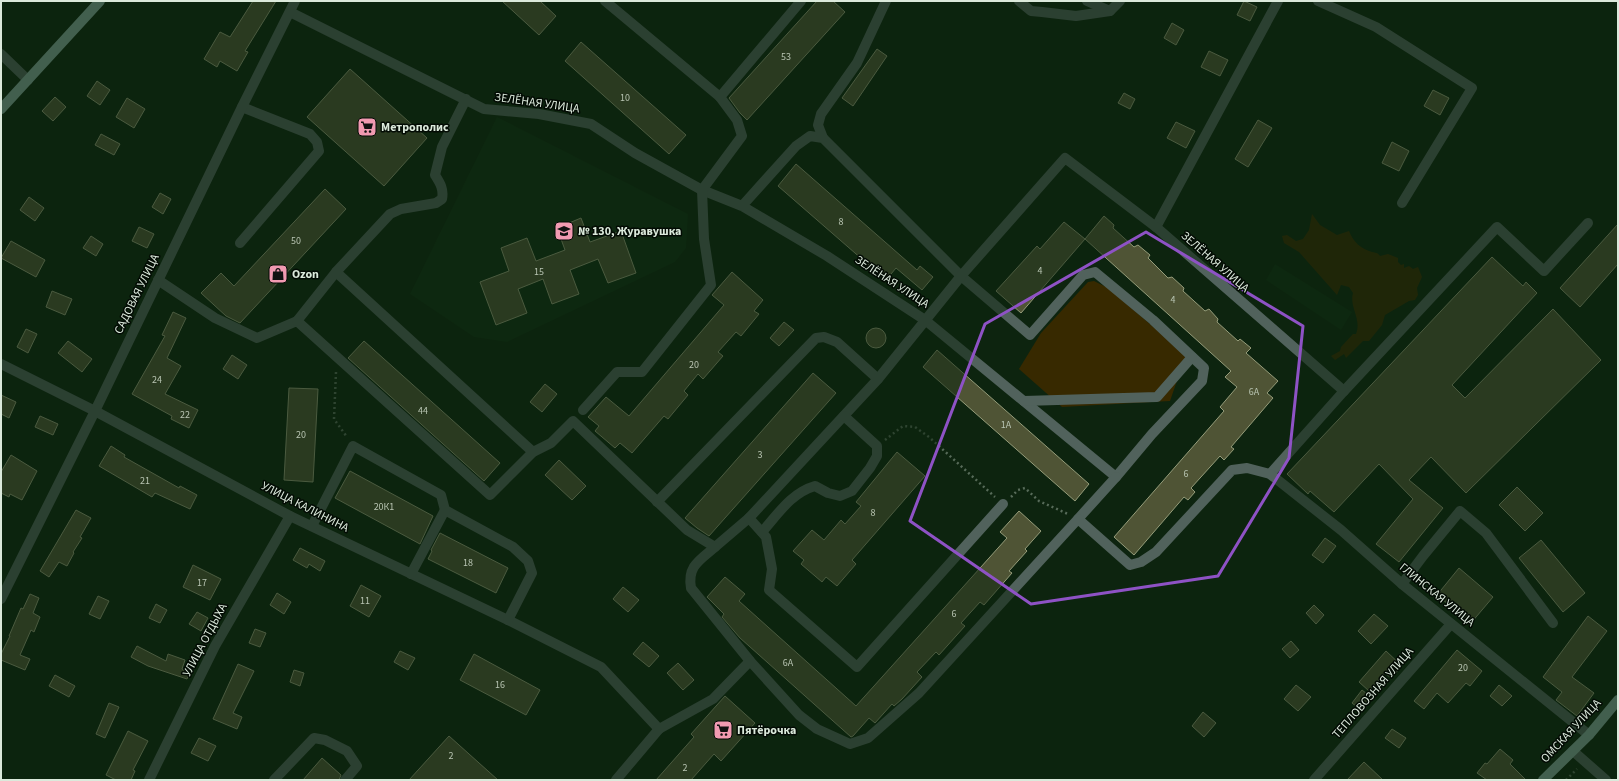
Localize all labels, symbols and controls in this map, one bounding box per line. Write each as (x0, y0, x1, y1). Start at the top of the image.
house number: 53 (781, 50, 791, 64)
street label: ЗЕЛЁНАЯ УЛИЦА (493, 89, 581, 117)
house number: 10 (620, 91, 630, 105)
supermarket icon: Метрополис (356, 116, 378, 138)
place label: Метрополис (381, 119, 449, 136)
house number: 8 (839, 215, 844, 229)
school or university icon: № 130, Журавушка (553, 220, 575, 242)
place label: № 130, Журавушка (578, 223, 681, 240)
street label: ЗЕЛЁНАЯ УЛИЦА (1177, 227, 1253, 297)
house number: 50 (291, 234, 301, 248)
street label: САДОВАЯ УЛИЦА (110, 251, 164, 337)
street label: ЗЕЛЁНАЯ УЛИЦА (851, 252, 933, 313)
shop icon: Ozon (267, 263, 289, 285)
house number: 4 (1038, 264, 1043, 278)
house number: 15 (534, 265, 544, 279)
place label: Ozon (292, 266, 319, 283)
house number: 4 (1171, 293, 1176, 307)
house number: 20 (689, 358, 699, 372)
house number: 24 (152, 373, 162, 387)
house number: 6А (1249, 385, 1260, 399)
house number: 44 (418, 404, 428, 418)
house number: 22 (180, 408, 190, 422)
house number: 1А (1001, 418, 1012, 432)
house number: 20 (296, 428, 306, 442)
house number: 3 (758, 448, 763, 462)
house number: 6 (1184, 467, 1189, 481)
house number: 21 (140, 474, 150, 488)
street label: УЛИЦА КАЛИНИНА (258, 478, 352, 537)
house number: 20К1 (374, 500, 394, 514)
house number: 8 (871, 506, 876, 520)
house number: 18 (463, 556, 473, 570)
street label: ГЛИНСКАЯ УЛИЦА (1396, 559, 1479, 631)
house number: 17 (197, 576, 207, 590)
house number: 11 (360, 594, 370, 608)
street label: УЛИЦА ОТДЫХА (179, 600, 232, 680)
house number: 6 (952, 607, 957, 621)
street label: ТЕПЛОВОЗНАЯ УЛИЦА (1329, 643, 1418, 742)
house number: 6А (783, 656, 794, 670)
house number: 20 (1458, 661, 1468, 675)
house number: 16 (495, 678, 505, 692)
street label: ОМСКАЯ УЛИЦА (1537, 695, 1605, 767)
supermarket icon: Пятёрочка (712, 719, 734, 741)
place label: Пятёрочка (737, 722, 796, 739)
house number: 2 (449, 749, 454, 763)
house number: 2 (683, 761, 688, 775)

